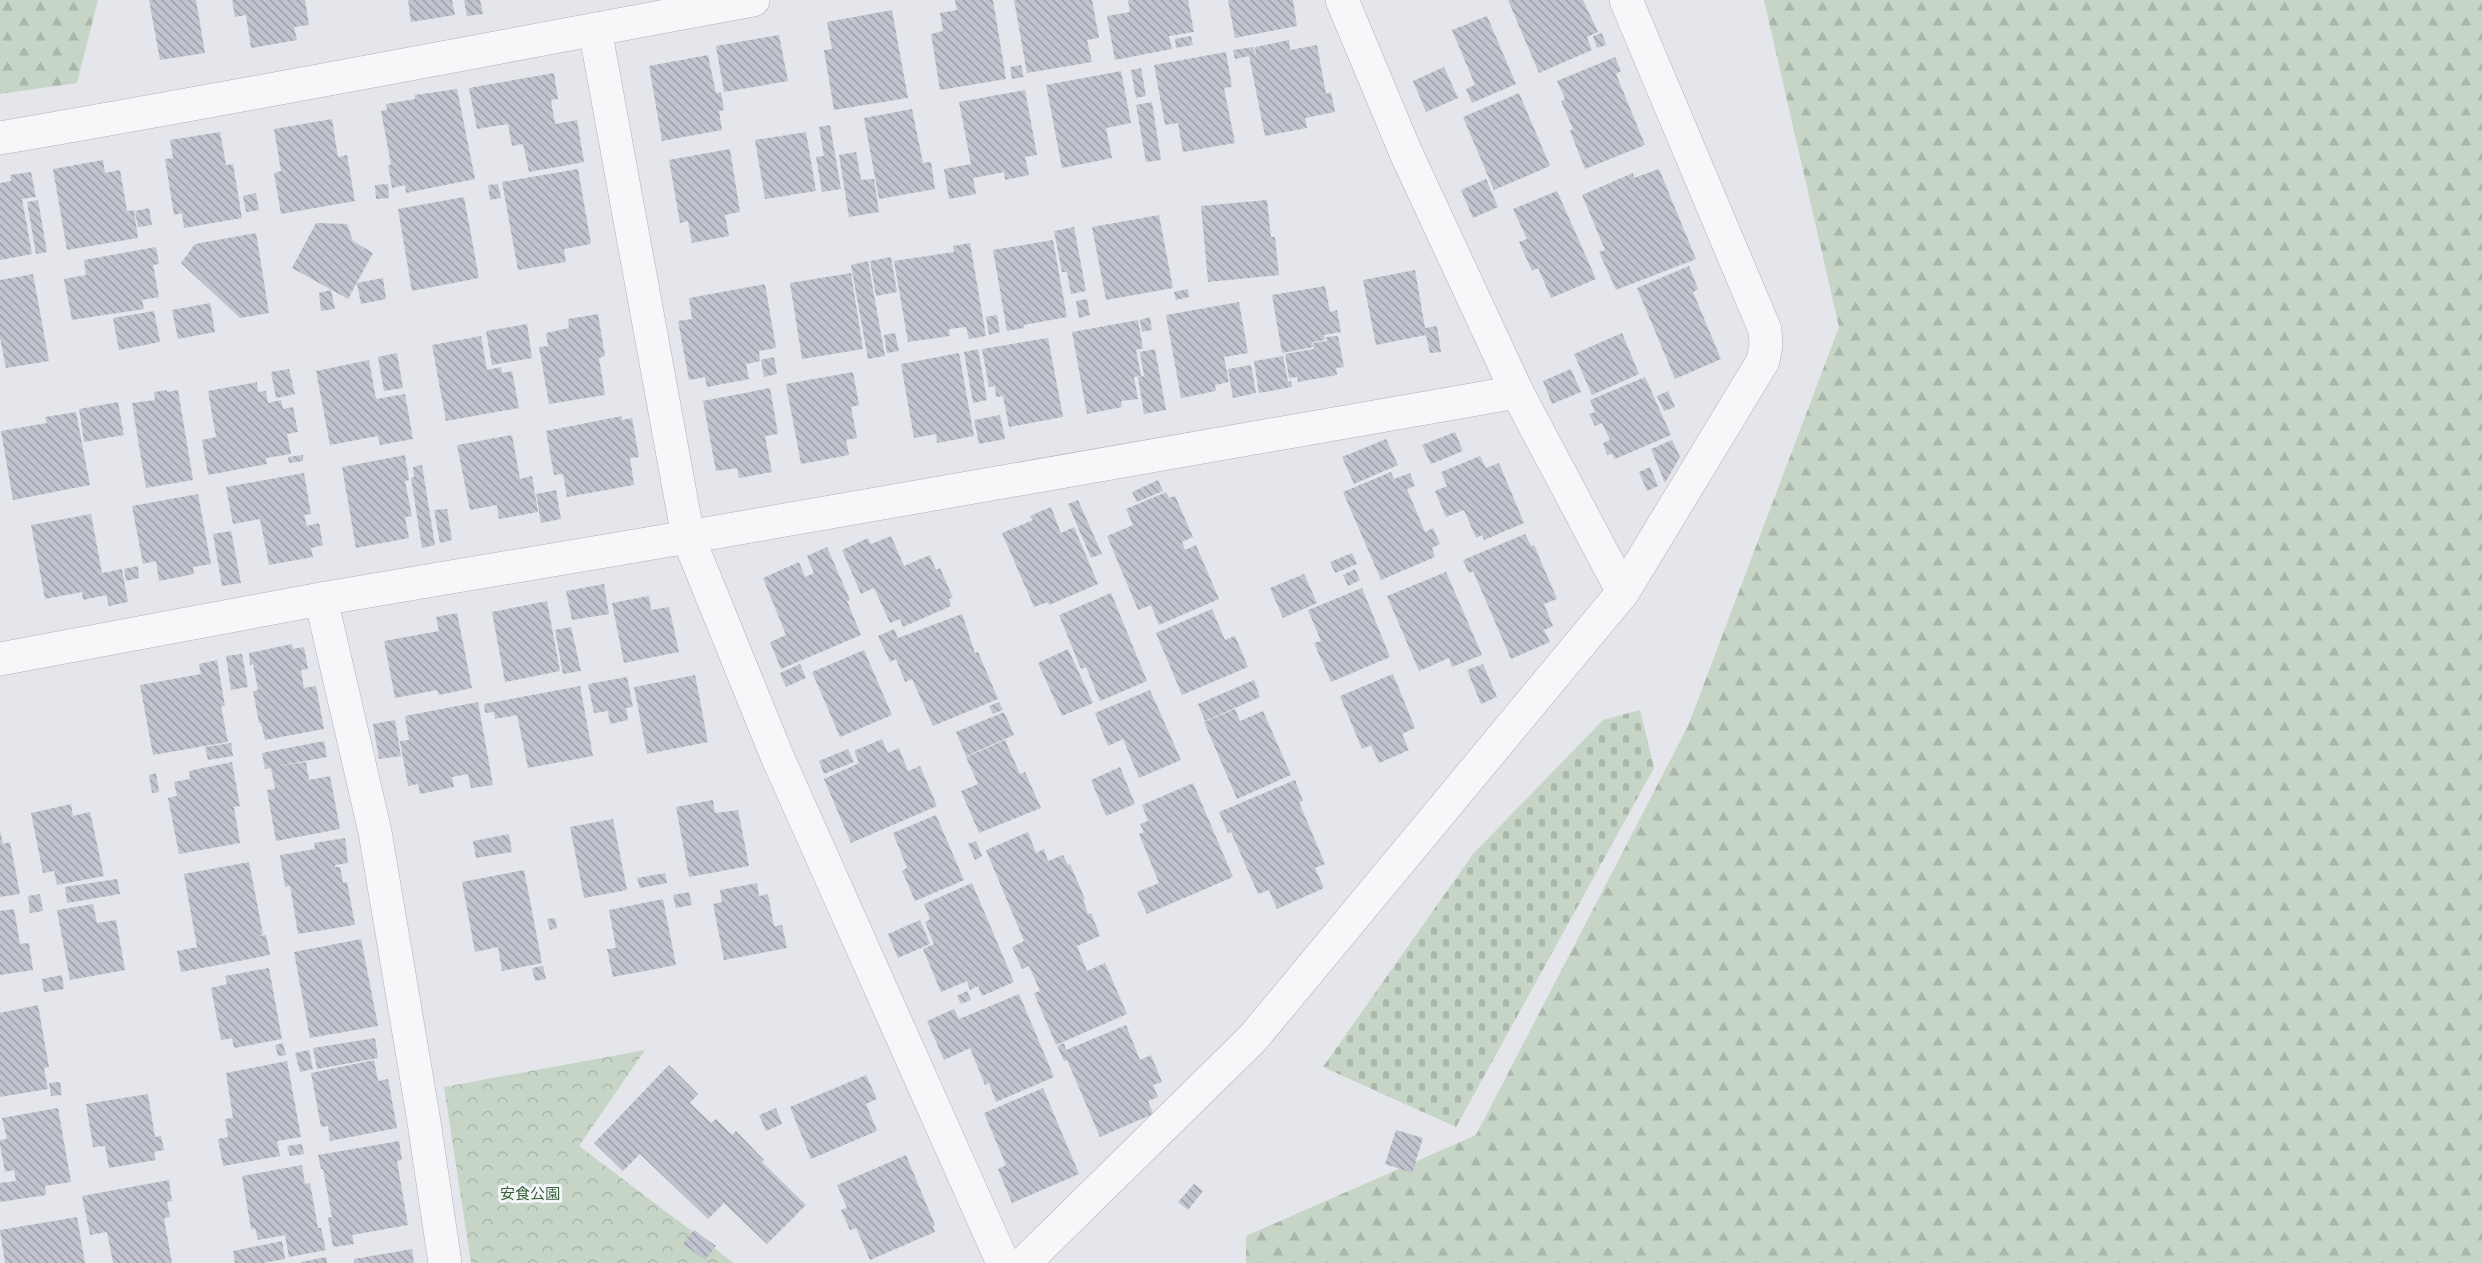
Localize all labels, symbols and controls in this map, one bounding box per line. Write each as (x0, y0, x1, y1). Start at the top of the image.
park label: 安食公園 (500, 1185, 560, 1203)

